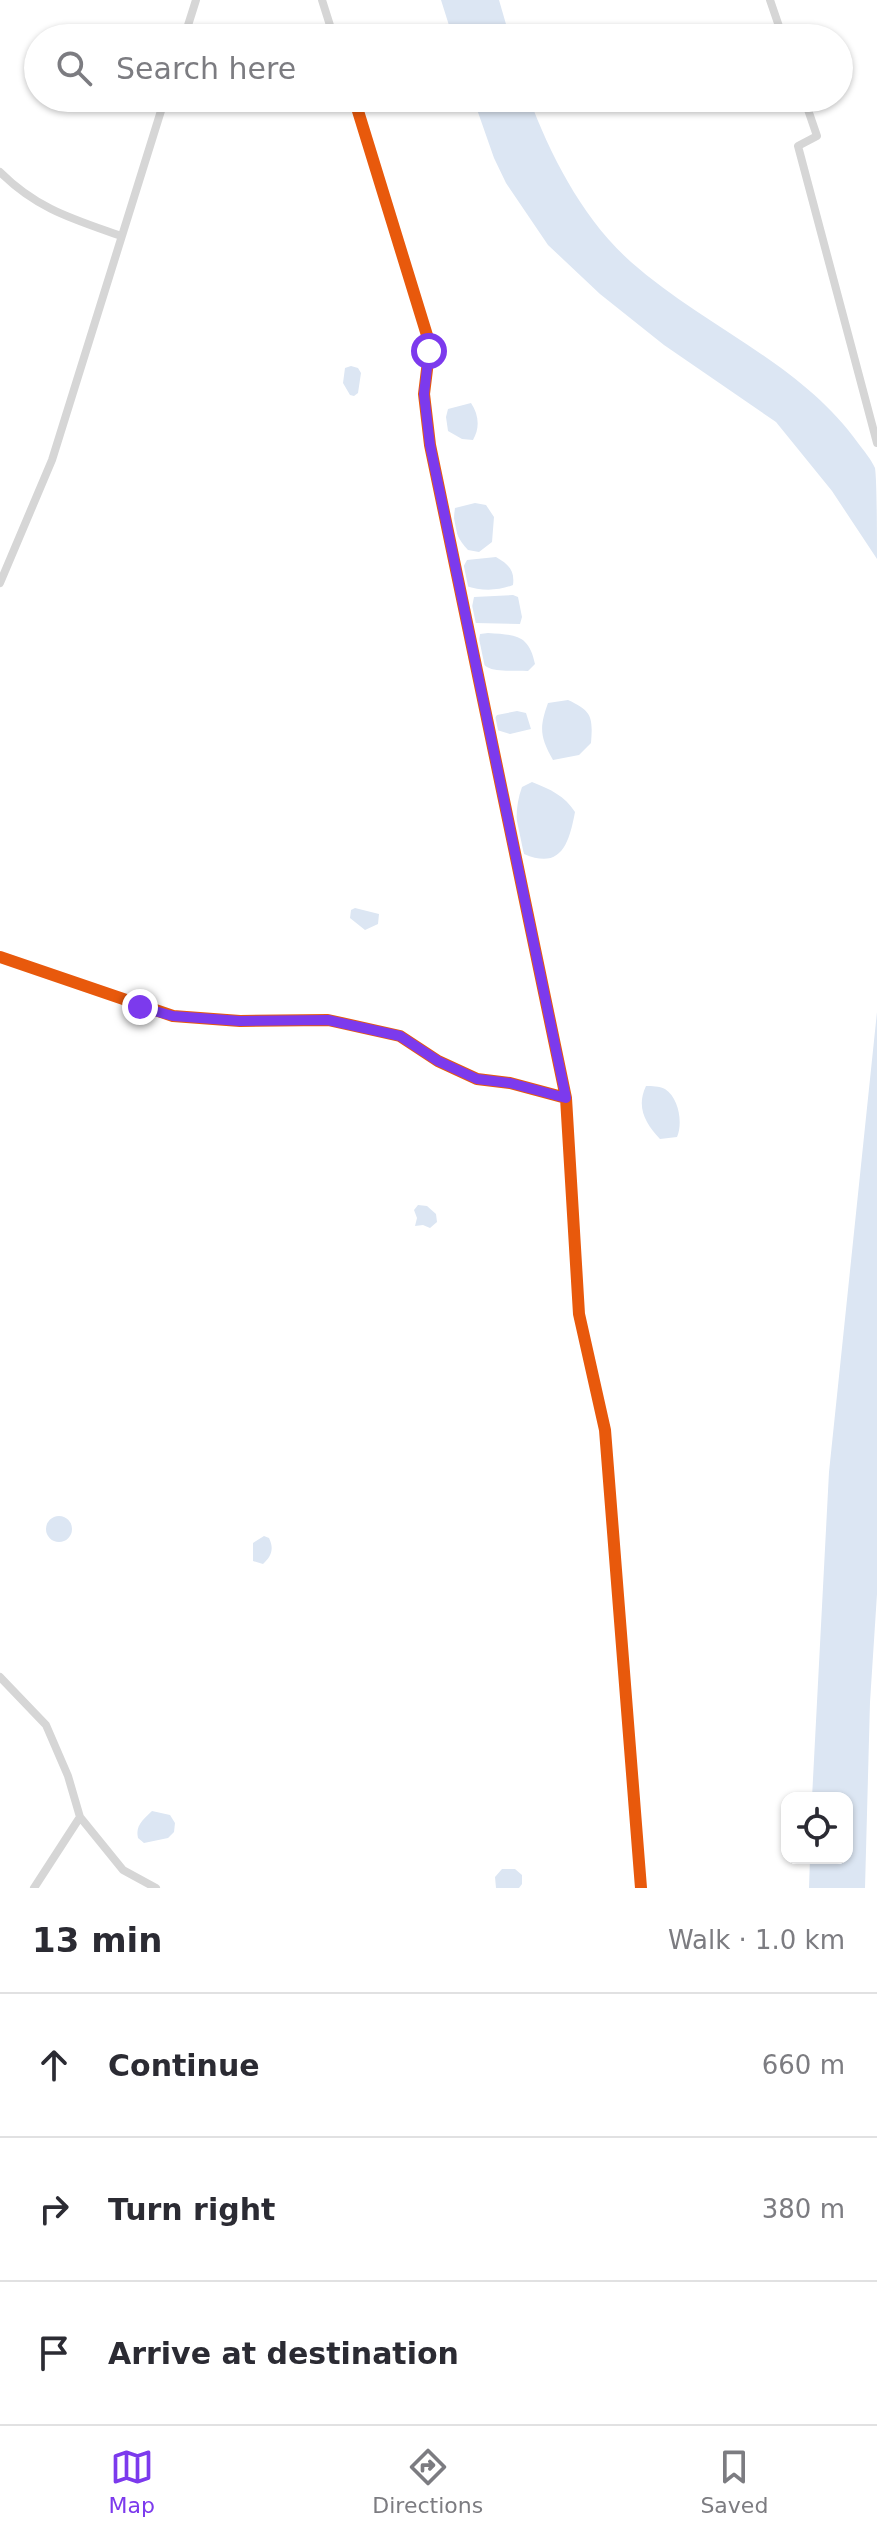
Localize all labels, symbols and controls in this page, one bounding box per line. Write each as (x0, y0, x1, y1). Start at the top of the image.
search box (24, 24, 853, 112)
icon: search (52, 46, 96, 90)
text: Search here (116, 51, 296, 86)
route start (411, 333, 447, 369)
route end (122, 989, 158, 1025)
map controls (781, 1792, 853, 1864)
button: locate (781, 1792, 853, 1864)
text: 13 min (32, 1920, 162, 1960)
text: Walk · 1.0 km (668, 1925, 845, 1955)
icon: ahead (32, 2043, 76, 2087)
text: Continue (108, 2048, 260, 2083)
text: 660 m (762, 2050, 845, 2080)
icon: right (32, 2187, 76, 2231)
text: Turn right (108, 2192, 275, 2227)
text: 380 m (762, 2194, 845, 2224)
icon: arrive (32, 2331, 76, 2375)
text: Arrive at destination (108, 2336, 459, 2371)
tab: Map (109, 2445, 155, 2518)
tab: Directions (372, 2445, 483, 2518)
tab: Saved (700, 2445, 768, 2518)

